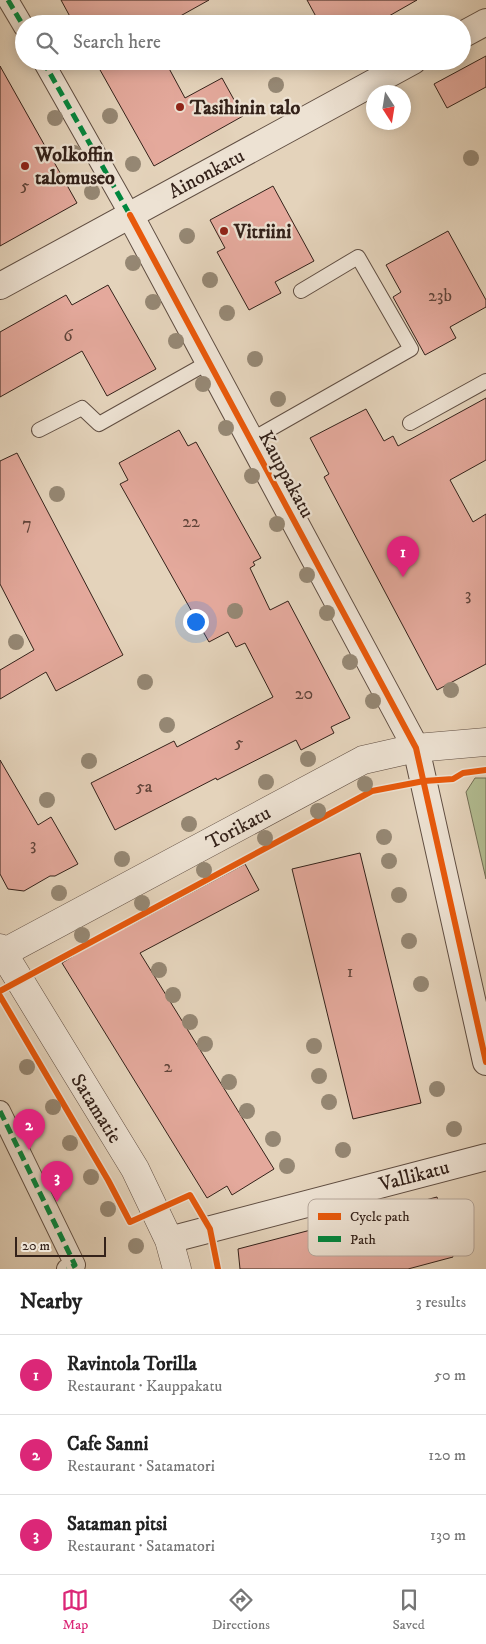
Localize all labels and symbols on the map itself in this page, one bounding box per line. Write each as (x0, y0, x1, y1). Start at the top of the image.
north arrow (366, 85, 411, 130)
place label: Tasihinin talo (189, 96, 301, 121)
marker: Tasihinin talo (174, 101, 186, 113)
place label: Wolkoffin talomuseo (34, 143, 115, 191)
street label: Ainonkatu (164, 144, 249, 205)
marker: Wolkoffin talomuseo (19, 160, 31, 172)
house number: 5 (21, 175, 30, 197)
place label: Vitriini (233, 220, 291, 245)
marker: Vitriini (218, 225, 230, 237)
house number: 23b (428, 285, 452, 307)
house number: 6 (63, 325, 73, 347)
street label: Kauppakatu (252, 427, 319, 523)
house number: 22 (182, 511, 200, 533)
house number: 7 (22, 513, 32, 535)
pin: 1 (387, 536, 419, 577)
house number: 3 (465, 584, 471, 606)
your location (183, 609, 209, 635)
house number: 20 (295, 683, 313, 705)
house number: 5 (235, 732, 244, 754)
house number: 5a (136, 776, 153, 798)
street label: Torikatu (202, 801, 275, 856)
house number: 3 (30, 834, 36, 856)
house number: 1 (347, 961, 353, 983)
house number: 2 (164, 1056, 173, 1078)
street label: Satamatie (65, 1069, 127, 1148)
pin: 2 (13, 1109, 45, 1150)
street label: Vallikatu (376, 1155, 452, 1198)
pin: 3 (41, 1161, 73, 1202)
legend (308, 1199, 474, 1256)
text: Cycle path (350, 1208, 410, 1226)
text: Path (350, 1231, 377, 1249)
scale bar (15, 1234, 106, 1257)

